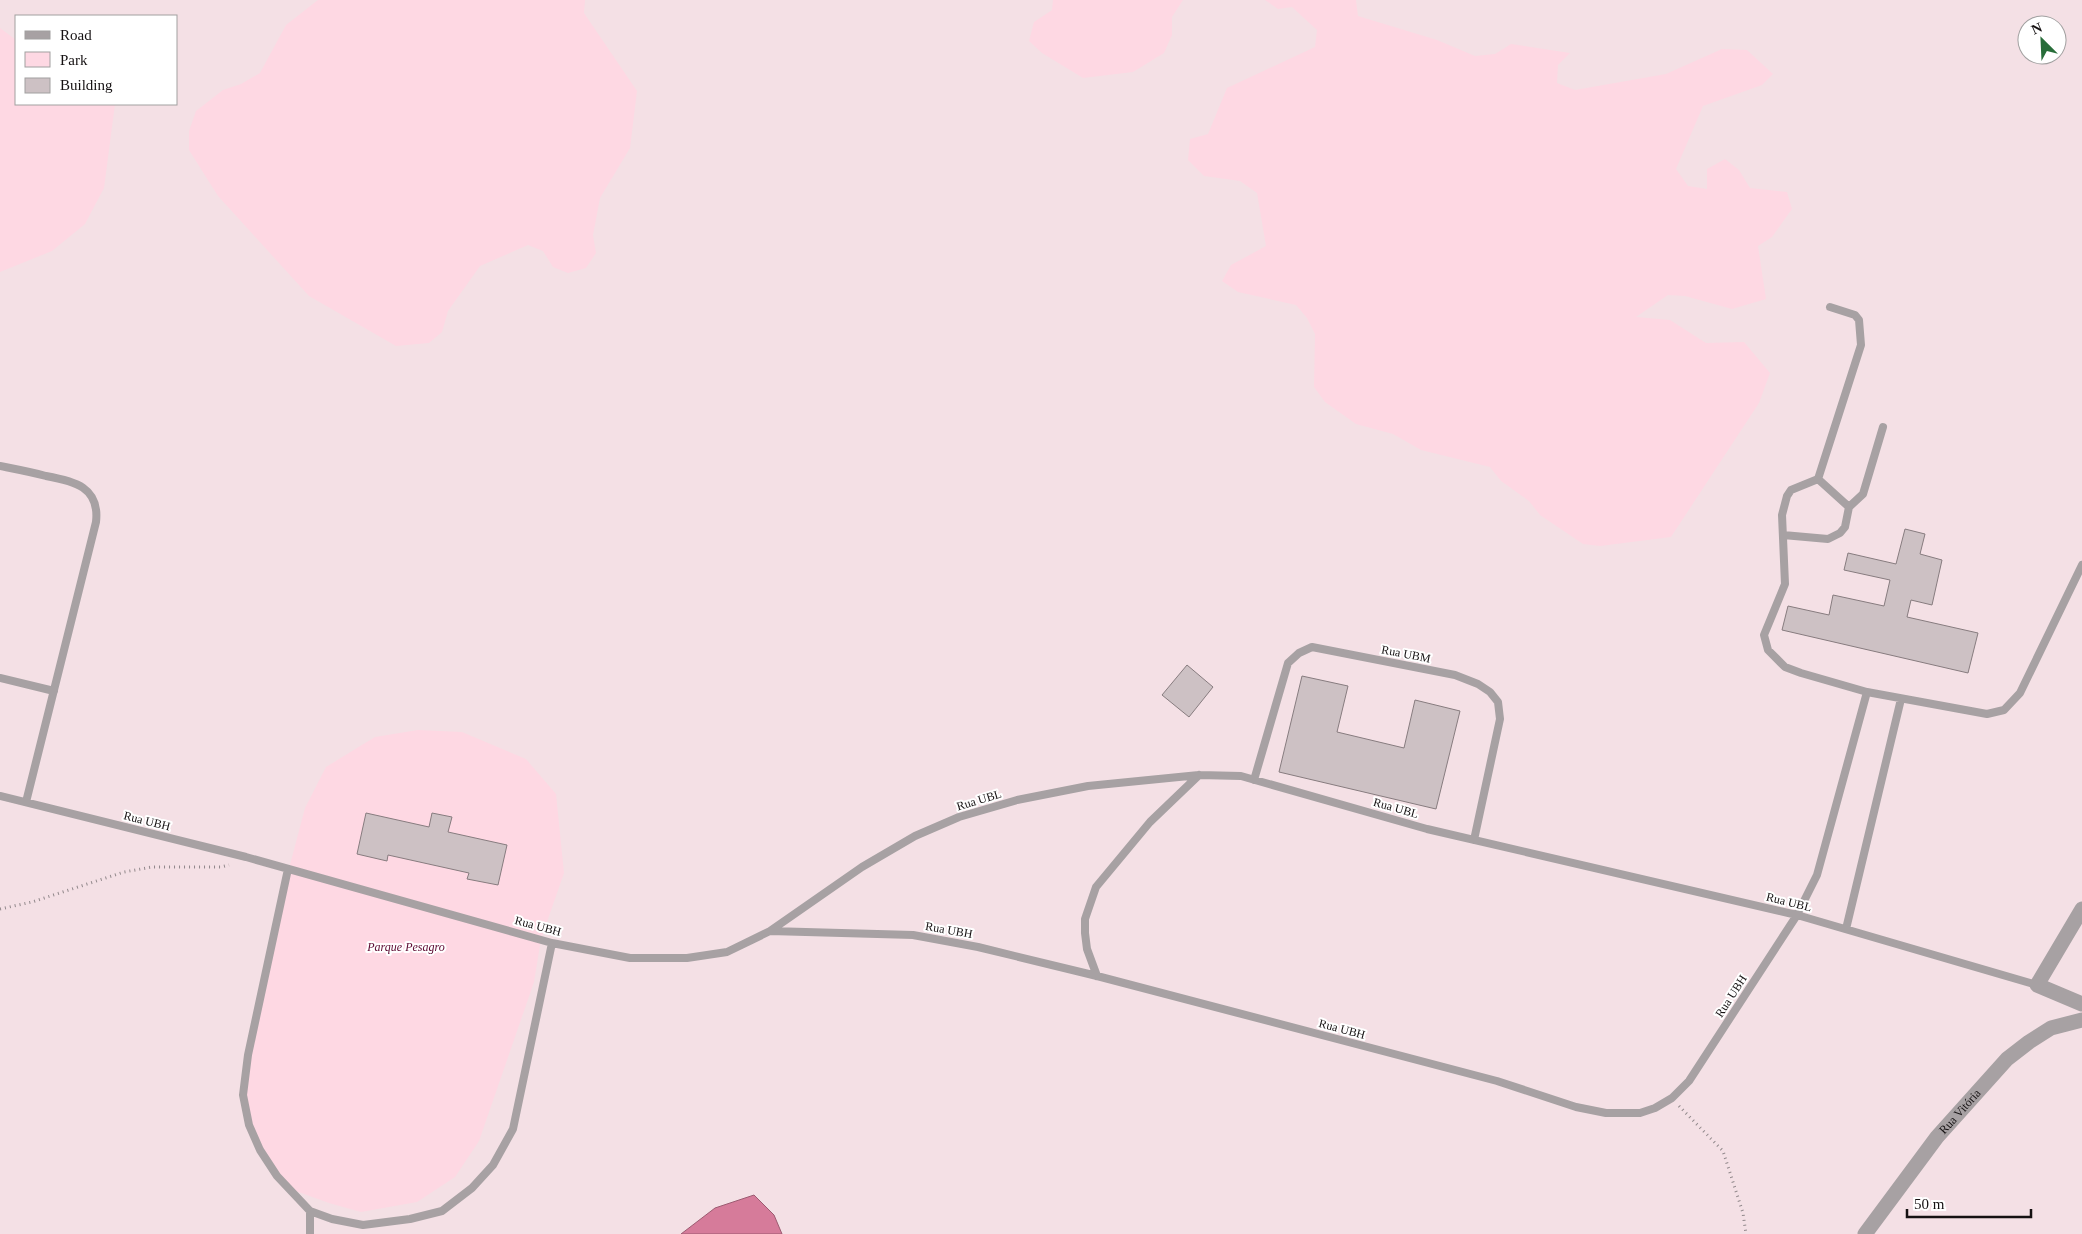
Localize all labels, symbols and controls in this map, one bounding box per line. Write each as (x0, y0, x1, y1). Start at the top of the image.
legend (15, 15, 178, 105)
north arrow (2017, 15, 2067, 65)
text: N (2029, 20, 2045, 37)
text: Road (60, 27, 92, 43)
text: Park (60, 52, 88, 68)
text: Building (60, 77, 113, 93)
street label: Rua UBM (1380, 642, 1432, 666)
street label: Rua UBL (955, 787, 1003, 813)
street label: Rua UBL (1372, 795, 1420, 821)
street label: Rua UBH (122, 808, 172, 834)
street label: Rua UBL (1765, 890, 1813, 914)
street label: Rua UBH (513, 913, 563, 939)
street label: Rua UBH (924, 919, 974, 941)
park label: Parque Pesagro (366, 940, 445, 954)
street label: Rua UBH (1712, 972, 1750, 1020)
street label: Rua UBH (1317, 1016, 1367, 1042)
street label: Rua Vitória (1936, 1086, 1984, 1137)
scale bar (1907, 1186, 2031, 1218)
text: 50 m (1914, 1196, 1945, 1212)

